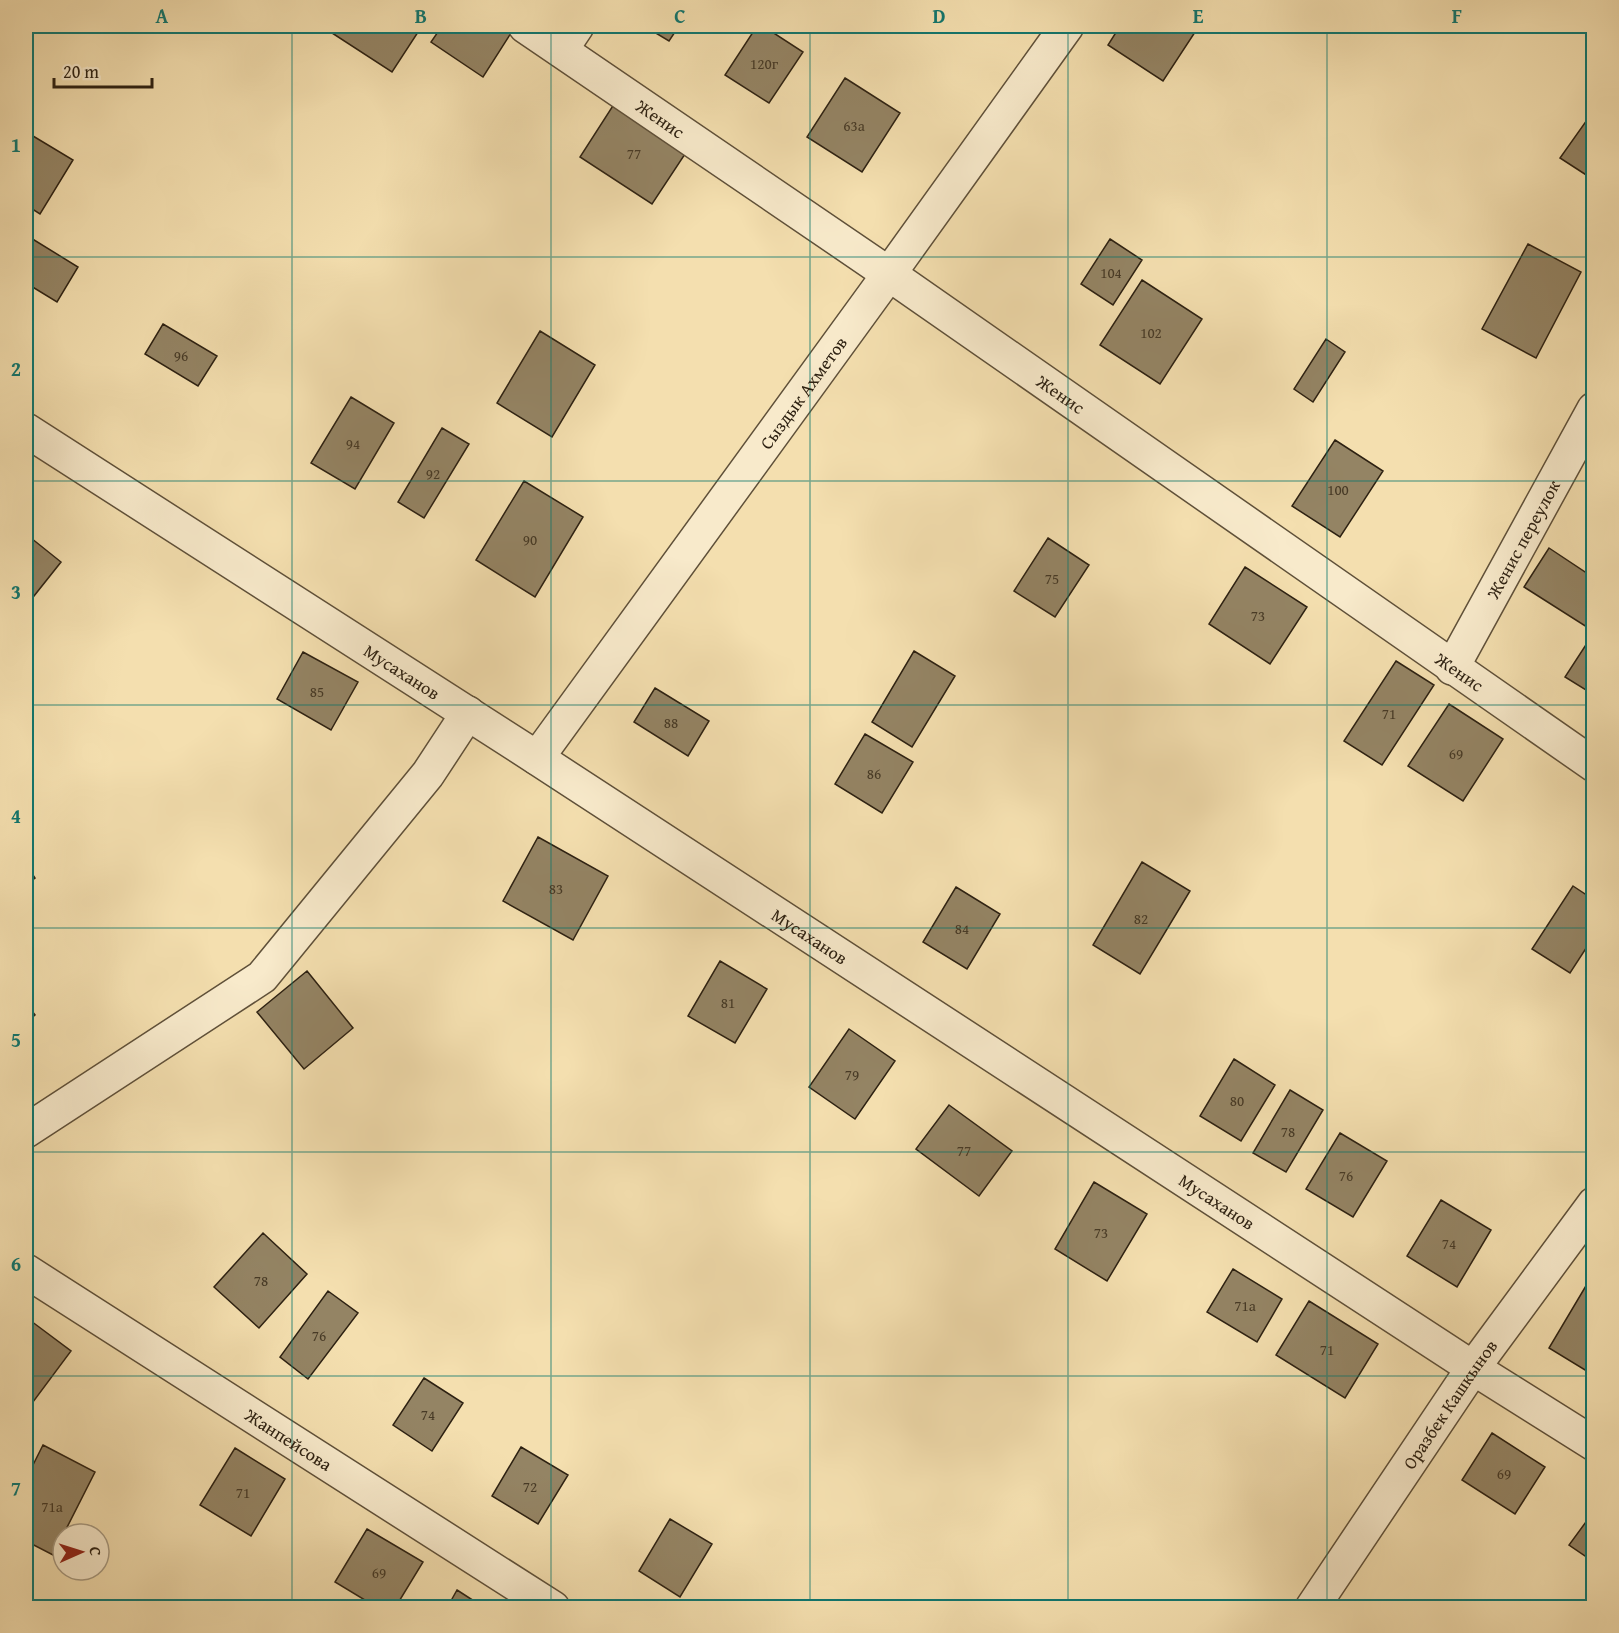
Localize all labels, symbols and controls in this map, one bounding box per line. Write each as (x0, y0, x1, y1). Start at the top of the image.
text: A (156, 1, 169, 30)
text: B (415, 1, 427, 30)
text: C (674, 1, 686, 30)
text: D (932, 1, 946, 30)
text: E (1193, 1, 1204, 30)
text: F (1452, 1, 1462, 30)
scale bar (54, 51, 152, 89)
house number: 120г (750, 53, 779, 74)
text: 20 m (63, 58, 99, 85)
street label: Женис (630, 92, 690, 145)
house number: 63а (843, 115, 866, 136)
text: 1 (11, 130, 21, 159)
house number: 77 (627, 143, 641, 164)
house number: 104 (1100, 262, 1122, 283)
house number: 102 (1140, 322, 1162, 343)
street label: Сыздык Ахметов (752, 330, 853, 455)
house number: 96 (174, 345, 188, 366)
text: 2 (11, 354, 21, 383)
street label: Женис (1030, 367, 1091, 420)
house number: 94 (346, 433, 360, 454)
house number: 92 (426, 463, 440, 484)
street label: Женис переулок (1479, 474, 1567, 604)
house number: 100 (1327, 479, 1349, 500)
house number: 90 (523, 529, 537, 550)
house number: 75 (1045, 568, 1059, 589)
text: 3 (11, 577, 21, 606)
house number: 73 (1251, 605, 1265, 626)
street label: Мусаханов (359, 637, 446, 706)
street label: Женис (1429, 645, 1489, 698)
house number: 85 (310, 681, 324, 702)
house number: 71 (1382, 703, 1396, 724)
house number: 88 (664, 712, 678, 733)
house number: 69 (1449, 743, 1463, 764)
house number: 86 (867, 763, 881, 784)
text: 4 (11, 801, 21, 830)
house number: 83 (549, 878, 563, 899)
street label: Мусаханов (767, 901, 854, 971)
house number: 82 (1134, 908, 1148, 929)
house number: 84 (955, 918, 969, 939)
house number: 81 (721, 992, 735, 1013)
text: 5 (11, 1025, 21, 1054)
house number: 79 (845, 1064, 859, 1085)
house number: 80 (1230, 1090, 1244, 1111)
house number: 78 (1281, 1121, 1295, 1142)
house number: 77 (957, 1140, 971, 1161)
house number: 76 (1339, 1165, 1353, 1186)
street label: Мусаханов (1174, 1166, 1261, 1236)
house number: 73 (1094, 1222, 1108, 1243)
house number: 74 (1442, 1233, 1456, 1254)
text: 6 (11, 1249, 21, 1278)
house number: 78 (254, 1270, 268, 1291)
house number: 71а (1234, 1295, 1257, 1316)
house number: 76 (312, 1325, 326, 1346)
street label: Оразбек Кашкынов (1396, 1333, 1504, 1474)
house number: 71 (1320, 1339, 1334, 1360)
street label: Жанпейсова (239, 1401, 338, 1477)
house number: 74 (421, 1404, 435, 1425)
house number: 69 (1497, 1463, 1511, 1484)
text: 7 (11, 1473, 21, 1502)
house number: 72 (523, 1476, 537, 1497)
house number: 71 (236, 1482, 250, 1503)
house number: 71а (41, 1496, 64, 1517)
north arrow (51, 1522, 111, 1582)
text: С (84, 1546, 108, 1556)
house number: 69 (372, 1562, 386, 1583)

